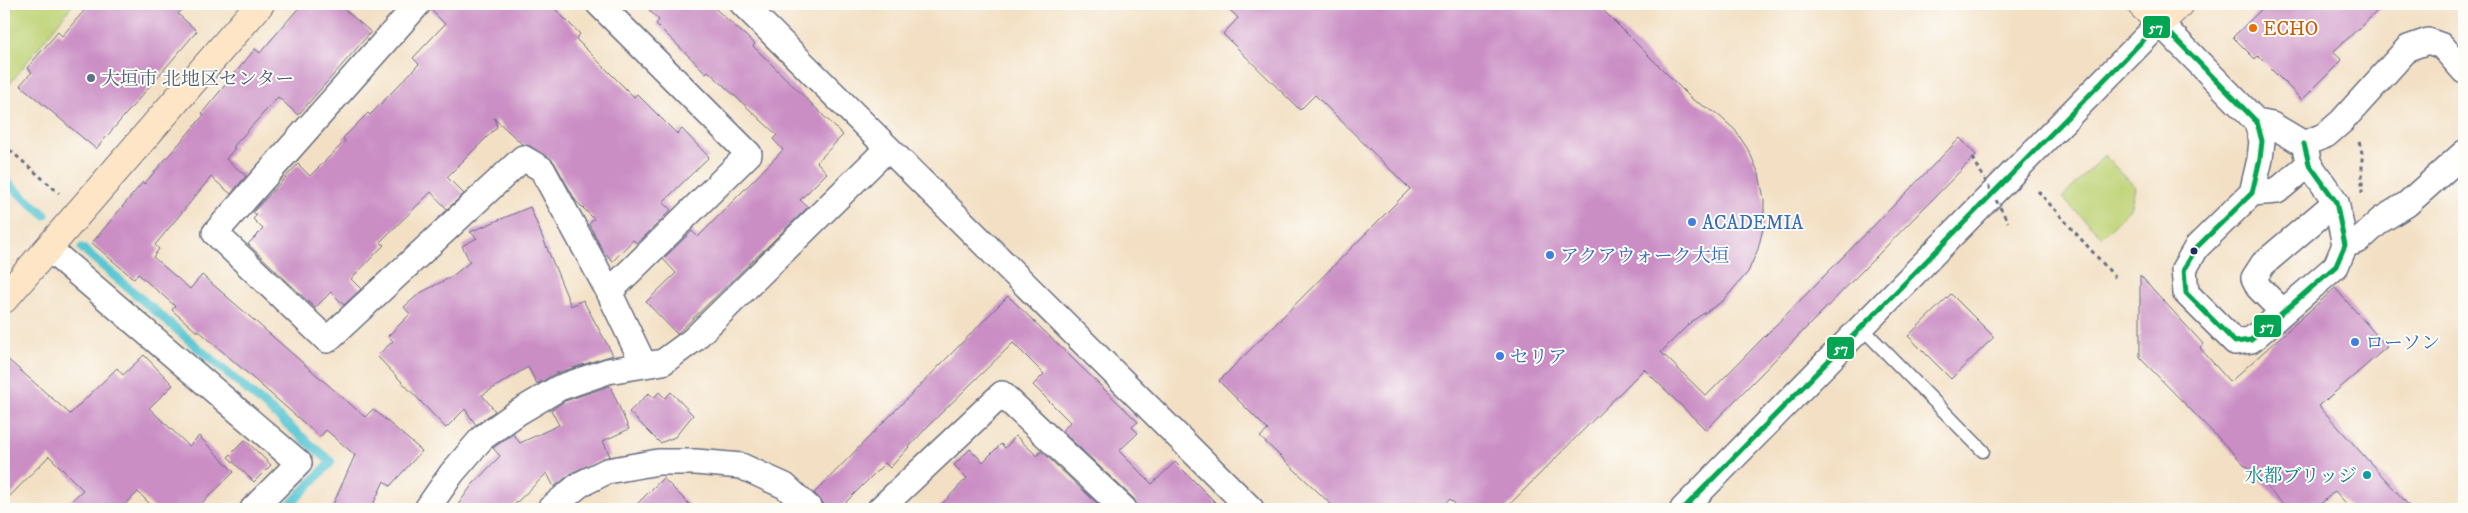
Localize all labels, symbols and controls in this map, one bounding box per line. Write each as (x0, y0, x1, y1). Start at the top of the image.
line badge: 57 (2142, 15, 2171, 39)
place label: ECHO (2263, 18, 2318, 41)
text: 57 (2148, 19, 2163, 37)
marker: ECHO (2247, 22, 2259, 34)
place label: 大垣市 北地区センター (101, 68, 294, 91)
marker: 大垣市 北地区センター (85, 72, 97, 84)
place label: ACADEMIA (1702, 212, 1804, 235)
marker: ACADEMIA (1686, 216, 1698, 228)
place label: アクアウォーク大垣 (1560, 245, 1730, 268)
unlabelled marker (2189, 246, 2199, 256)
marker: アクアウォーク大垣 (1544, 249, 1556, 261)
line badge: 57 (2253, 314, 2282, 338)
text: 57 (2259, 318, 2274, 336)
place label: ローソン (2365, 332, 2440, 355)
line badge: 57 (1826, 336, 1855, 360)
marker: ローソン (2349, 336, 2361, 348)
text: 57 (1833, 340, 1848, 358)
place label: セリア (1510, 346, 1567, 369)
marker: セリア (1494, 350, 1506, 362)
place label: 水都ブリッジ (2245, 465, 2357, 488)
marker: 水都ブリッジ (2361, 469, 2373, 481)

